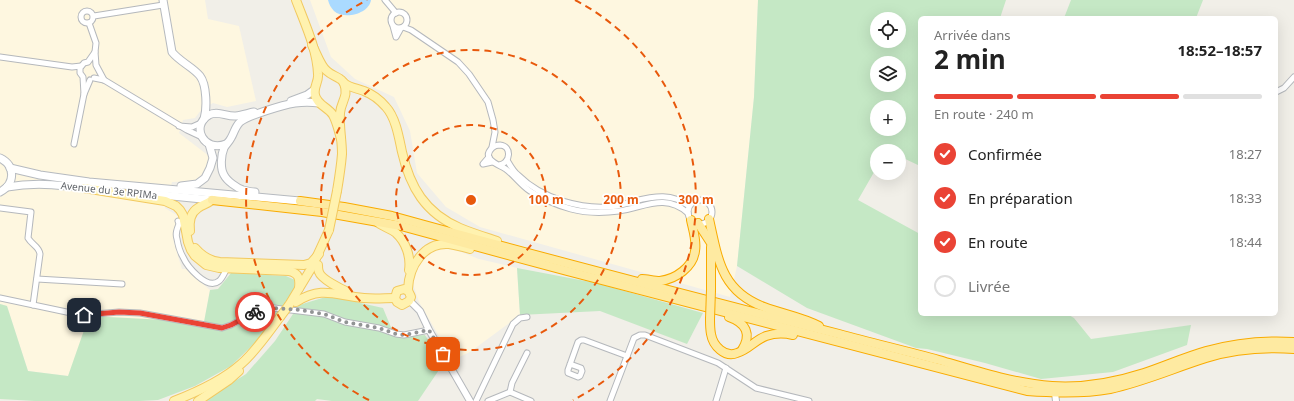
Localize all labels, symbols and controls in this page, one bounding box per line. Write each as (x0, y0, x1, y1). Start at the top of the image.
map controls (870, 12, 906, 180)
button: locate (870, 12, 906, 48)
text: Arrivée dans (934, 26, 1011, 44)
text: 18:52–18:57 (1177, 40, 1262, 60)
text: 2 min (934, 41, 1006, 77)
button: layers (870, 56, 906, 92)
button: + (870, 100, 906, 136)
text: En route · 240 m (934, 105, 1034, 123)
icon: check (934, 143, 956, 165)
button: − (870, 144, 906, 180)
text: Confirmée (968, 144, 1042, 164)
text: 18:27 (1229, 145, 1262, 163)
street label: Avenue du 3e RPIMa (60, 178, 158, 202)
icon: check (934, 187, 956, 209)
text: En préparation (968, 188, 1073, 208)
text: 18:33 (1229, 189, 1262, 207)
text: 100 m (528, 191, 564, 208)
text: 200 m (603, 191, 639, 208)
text: 300 m (678, 191, 714, 208)
centre of rings (464, 193, 478, 207)
icon: check (934, 231, 956, 253)
text: En route (968, 232, 1028, 252)
text: 18:44 (1229, 233, 1262, 251)
text: Livrée (968, 276, 1010, 296)
courier (235, 292, 275, 332)
pin (67, 298, 101, 332)
icon: bike (244, 301, 266, 323)
icon: home (73, 304, 95, 326)
pin (426, 337, 460, 371)
icon: bag (432, 343, 454, 365)

